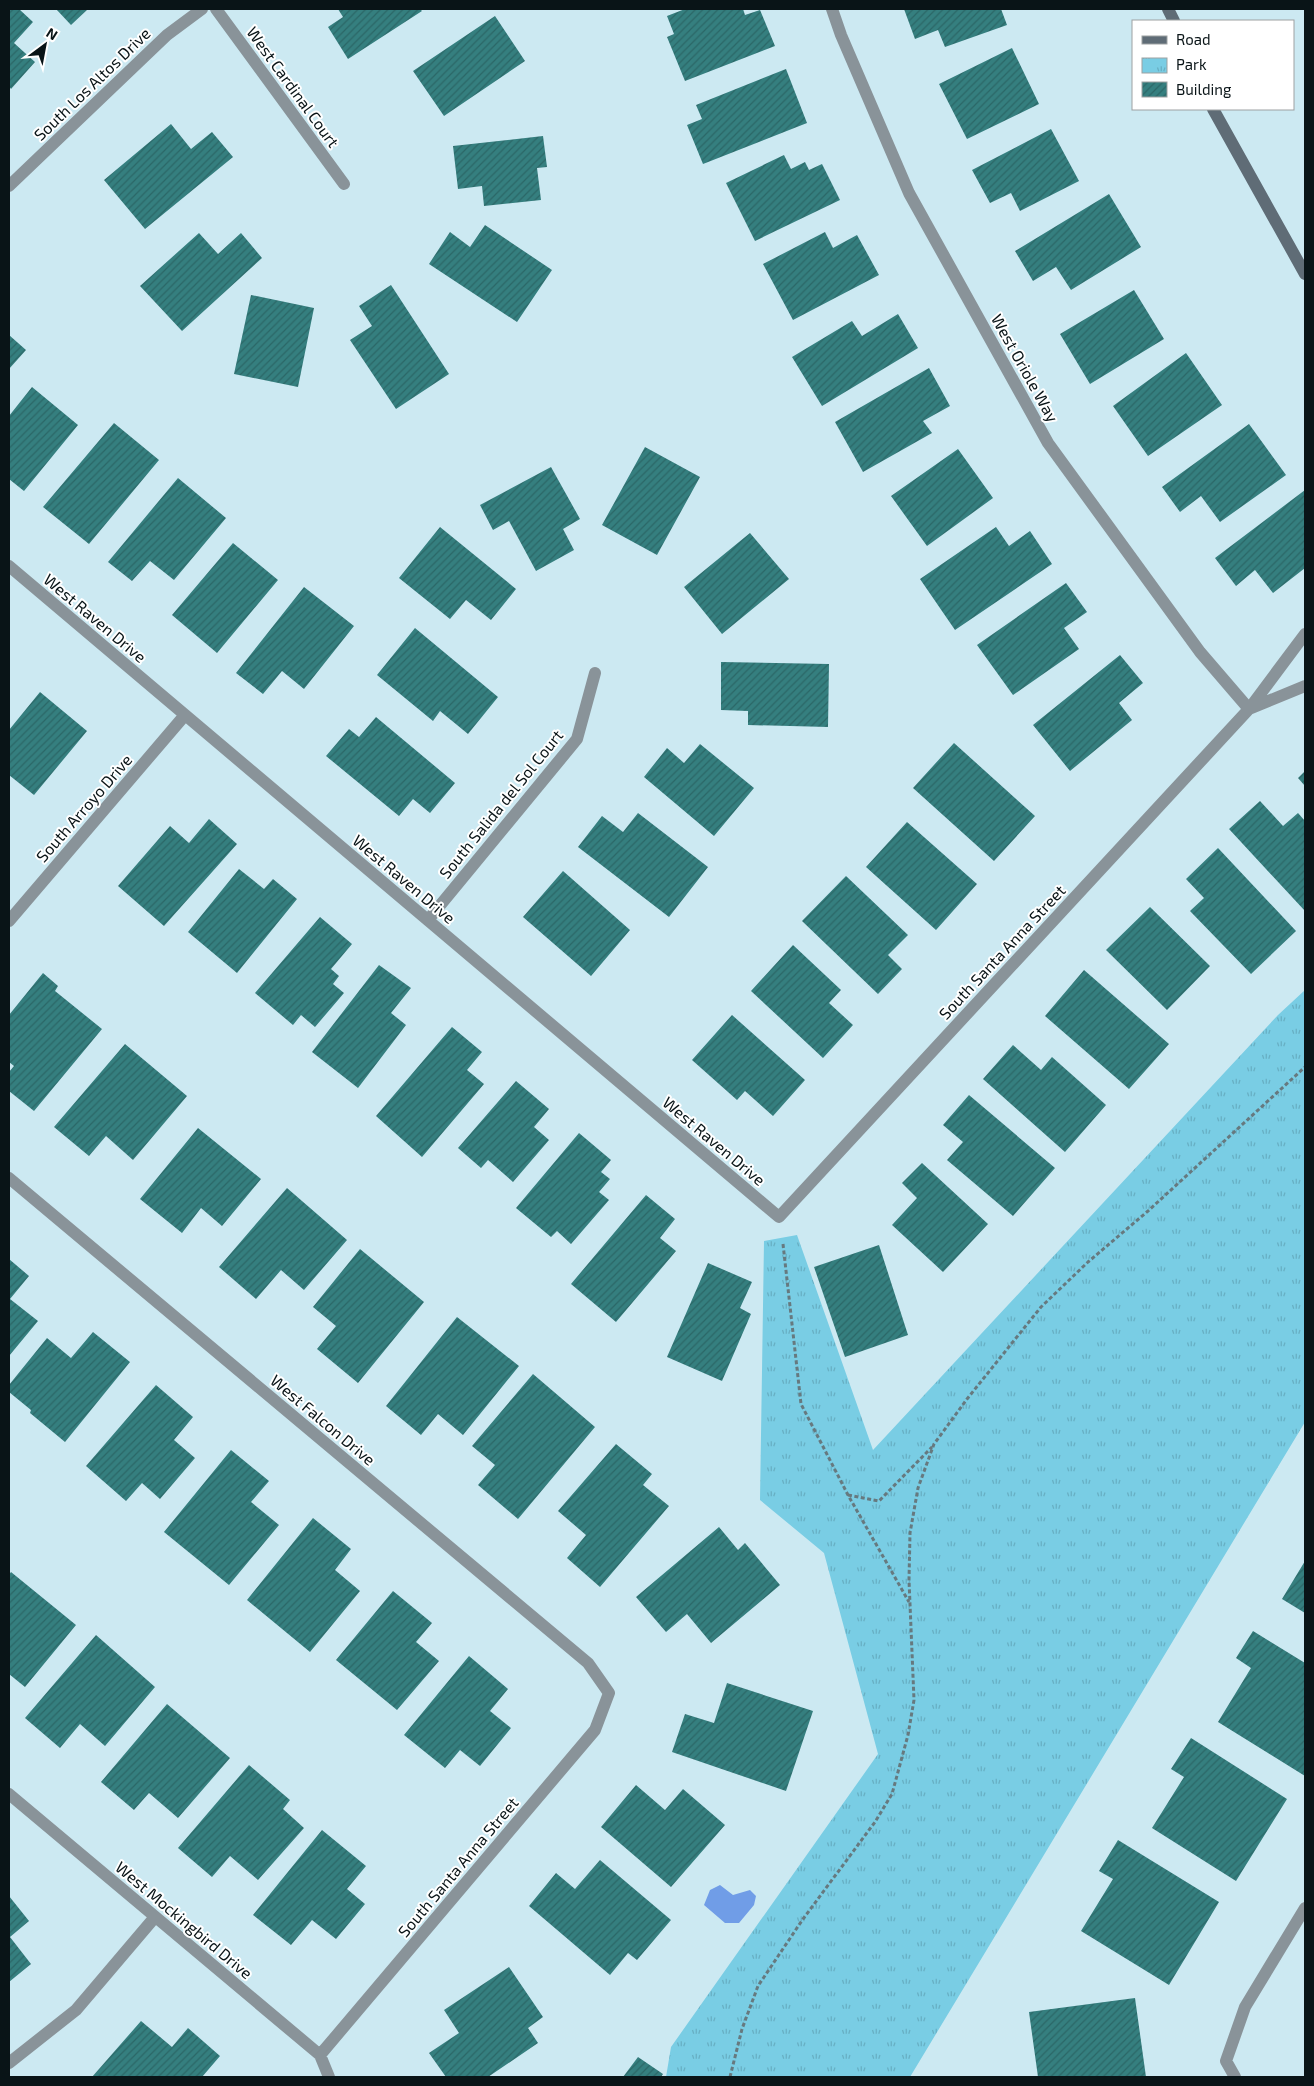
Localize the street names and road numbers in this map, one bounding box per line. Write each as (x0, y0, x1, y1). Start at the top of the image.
street label: South Los Altos Drive (30, 23, 154, 144)
street label: West Cardinal Court (243, 23, 344, 151)
street label: West Oriole Way (988, 311, 1063, 425)
street label: West Raven Drive (40, 569, 150, 666)
street label: South Salida del Sol Court (435, 726, 566, 882)
street label: South Arroyo Drive (32, 750, 136, 865)
street label: West Raven Drive (349, 830, 459, 927)
street label: South Santa Anna Street (934, 881, 1069, 1023)
street label: West Raven Drive (659, 1092, 769, 1189)
street label: West Falcon Drive (267, 1370, 379, 1469)
street label: South Santa Anna Street (394, 1793, 522, 1940)
street label: West Mockingbird Drive (112, 1857, 257, 1982)

